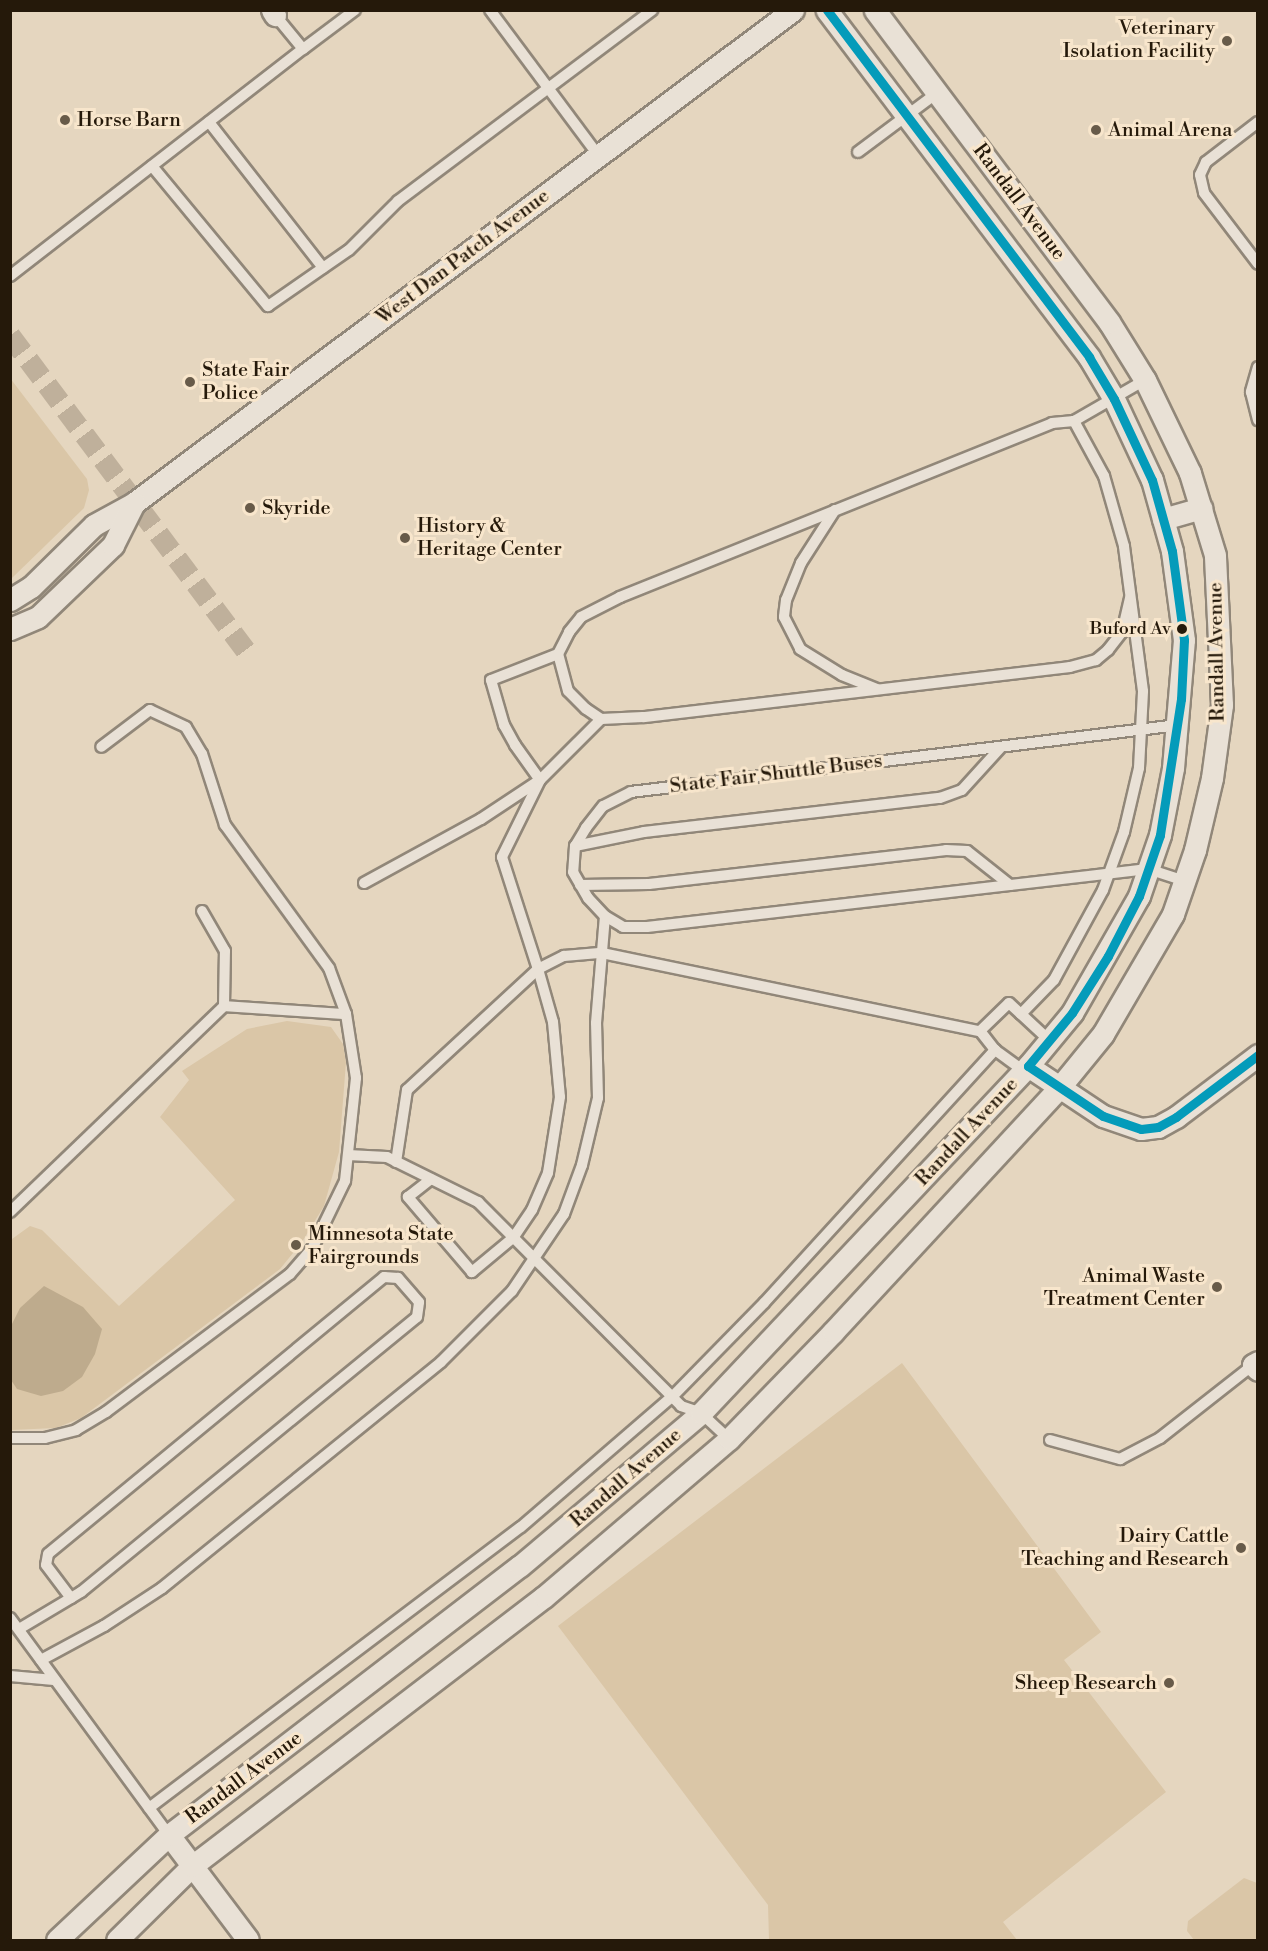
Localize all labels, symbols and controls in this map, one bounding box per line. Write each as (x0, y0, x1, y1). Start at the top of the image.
place label: Veterinary Isolation Facility (1063, 17, 1215, 64)
marker: Veterinary Isolation Facility (1220, 34, 1234, 48)
place label: Horse Barn (77, 108, 181, 132)
marker: Horse Barn (58, 113, 72, 127)
place label: Animal Arena (1108, 118, 1232, 142)
marker: Animal Arena (1089, 123, 1103, 137)
street label: Randall Avenue (967, 139, 1071, 265)
street label: West Dan Patch Avenue (372, 184, 554, 330)
place label: State Fair Police (202, 358, 289, 405)
marker: State Fair Police (183, 375, 197, 389)
place label: Skyride (262, 496, 330, 520)
marker: Skyride (243, 501, 257, 515)
place label: History & Heritage Center (417, 514, 562, 561)
marker: History & Heritage Center (398, 531, 412, 545)
street label: Randall Avenue (1204, 582, 1230, 722)
place label: Buford Av (1090, 618, 1171, 640)
marker: Buford Av (1176, 623, 1188, 635)
street label: State Fair Shuttle Buses (668, 749, 884, 799)
street label: Randall Avenue (911, 1073, 1023, 1191)
place label: Minnesota State Fairgrounds (308, 1222, 454, 1269)
marker: Minnesota State Fairgrounds (289, 1238, 303, 1252)
place label: Animal Waste Treatment Center (1044, 1264, 1205, 1311)
marker: Animal Waste Treatment Center (1210, 1280, 1224, 1294)
street label: Randall Avenue (565, 1423, 687, 1533)
place label: Dairy Cattle Teaching and Research (1021, 1524, 1229, 1571)
marker: Dairy Cattle Teaching and Research (1234, 1541, 1248, 1555)
place label: Sheep Research (1015, 1671, 1157, 1695)
marker: Sheep Research (1162, 1676, 1176, 1690)
street label: Randall Avenue (181, 1726, 307, 1830)

